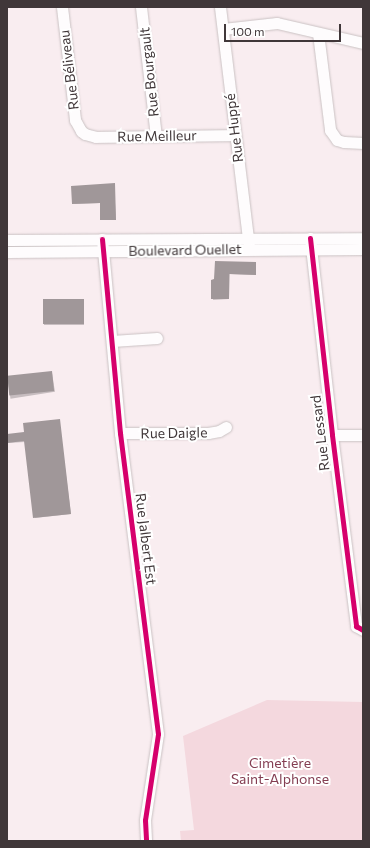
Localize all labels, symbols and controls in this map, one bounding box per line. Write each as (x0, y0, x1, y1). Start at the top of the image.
scale bar (226, 16, 343, 42)
text: 100 m (231, 24, 265, 38)
street label: Rue Bourgault (136, 26, 162, 118)
street label: Rue Béliveau (56, 29, 82, 111)
street label: Rue Huppé (221, 93, 247, 163)
street label: Rue Meilleur (117, 127, 197, 145)
street label: Boulevard Ouellet (128, 241, 242, 259)
street label: Rue Lessard (307, 394, 333, 472)
street label: Rue Daigle (140, 424, 208, 442)
street label: Rue Jalbert Est (132, 492, 160, 586)
park label: Cimetière Saint-Alphonse (231, 755, 329, 788)

